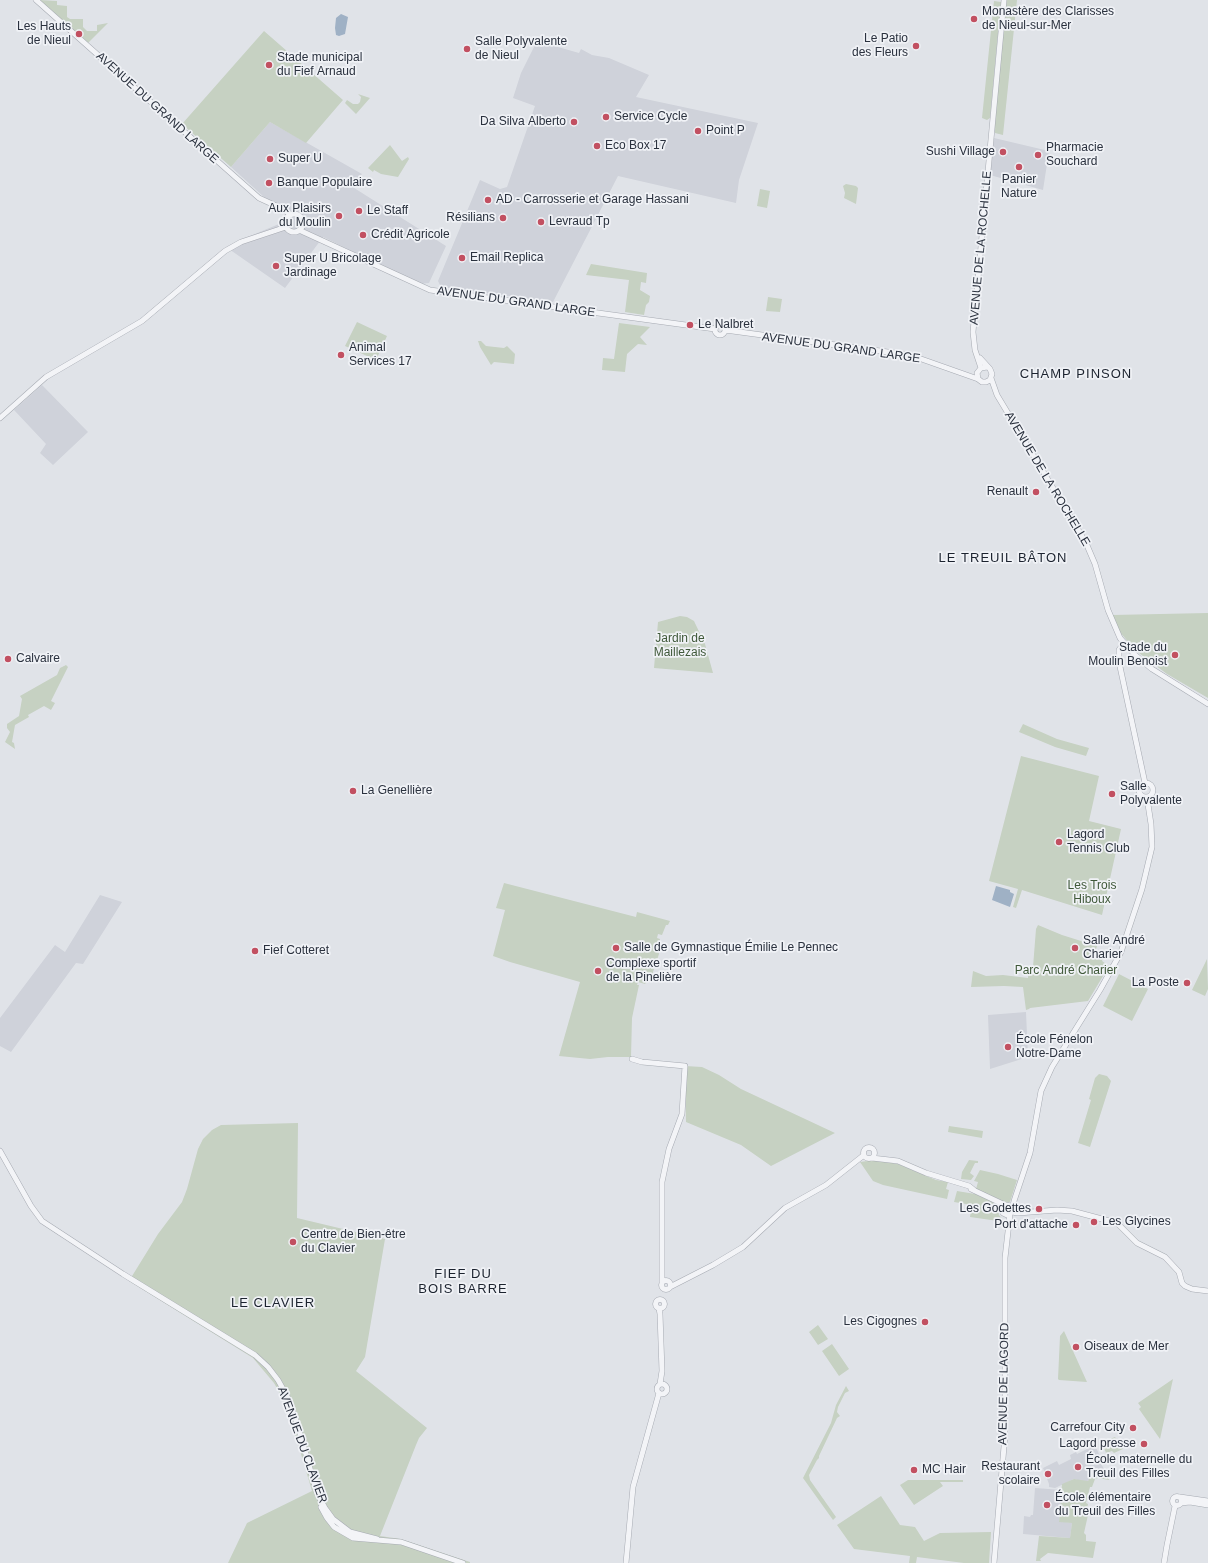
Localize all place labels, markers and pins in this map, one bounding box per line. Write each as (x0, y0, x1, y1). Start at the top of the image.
place label: Monastère des Clarisses de Nieul-sur-Mer (982, 5, 1114, 33)
marker: Monastère des Clarisses de Nieul-sur-Mer (969, 14, 979, 24)
place label: Les Hauts de Nieul (17, 20, 71, 48)
marker: Les Hauts de Nieul (74, 29, 84, 39)
place label: Le Patio des Fleurs (852, 32, 908, 60)
place label: Salle Polyvalente de Nieul (475, 35, 567, 63)
marker: Le Patio des Fleurs (911, 41, 921, 51)
marker: Salle Polyvalente de Nieul (462, 44, 472, 54)
place label: Stade municipal du Fief Arnaud (277, 51, 362, 79)
marker: Stade municipal du Fief Arnaud (264, 60, 274, 70)
place label: Service Cycle (614, 110, 687, 124)
marker: Service Cycle (601, 112, 611, 122)
place label: Da Silva Alberto (480, 115, 566, 129)
marker: Da Silva Alberto (569, 117, 579, 127)
place label: Point P (706, 124, 745, 138)
marker: Point P (693, 126, 703, 136)
place label: Eco Box 17 (605, 139, 666, 153)
marker: Eco Box 17 (592, 141, 602, 151)
place label: Pharmacie Souchard (1046, 141, 1103, 169)
place label: Sushi Village (926, 145, 995, 159)
marker: Sushi Village (998, 147, 1008, 157)
marker: Pharmacie Souchard (1033, 150, 1043, 160)
place label: Super U (278, 152, 322, 166)
marker: Super U (265, 154, 275, 164)
marker: Panier Nature (1014, 162, 1024, 172)
place label: Panier Nature (1001, 173, 1037, 201)
place label: Banque Populaire (277, 176, 372, 190)
marker: Banque Populaire (264, 178, 274, 188)
place label: AD - Carrosserie et Garage Hassani (496, 193, 689, 207)
marker: AD - Carrosserie et Garage Hassani (483, 195, 493, 205)
place label: Aux Plaisirs du Moulin (268, 202, 331, 230)
place label: Le Staff (367, 204, 408, 218)
marker: Le Staff (354, 206, 364, 216)
marker: Aux Plaisirs du Moulin (334, 211, 344, 221)
place label: Résilians (446, 211, 495, 225)
marker: Résilians (498, 213, 508, 223)
place label: Levraud Tp (549, 215, 610, 229)
marker: Levraud Tp (536, 217, 546, 227)
place label: Crédit Agricole (371, 228, 450, 242)
marker: Crédit Agricole (358, 230, 368, 240)
place label: Email Replica (470, 251, 543, 265)
place label: Super U Bricolage Jardinage (284, 252, 381, 280)
marker: Email Replica (457, 253, 467, 263)
marker: Super U Bricolage Jardinage (271, 261, 281, 271)
place label: Le Nalbret (698, 318, 753, 332)
marker: Le Nalbret (685, 320, 695, 330)
place label: Animal Services 17 (349, 341, 412, 369)
marker: Animal Services 17 (336, 350, 346, 360)
place label: Renault (987, 485, 1028, 499)
marker: Renault (1031, 487, 1041, 497)
place label: Stade du Moulin Benoist (1088, 641, 1167, 669)
marker: Stade du Moulin Benoist (1170, 650, 1180, 660)
place label: Calvaire (16, 652, 60, 666)
marker: Calvaire (3, 654, 13, 664)
place label: Salle Polyvalente (1120, 780, 1182, 808)
place label: La Genellière (361, 784, 432, 798)
marker: La Genellière (348, 786, 358, 796)
marker: Salle Polyvalente (1107, 789, 1117, 799)
place label: Lagord Tennis Club (1067, 828, 1130, 856)
marker: Lagord Tennis Club (1054, 837, 1064, 847)
place label: Salle André Charier (1083, 934, 1145, 962)
place label: Salle de Gymnastique Émilie Le Pennec (624, 941, 838, 955)
marker: Salle de Gymnastique Émilie Le Pennec (611, 943, 621, 953)
marker: Salle André Charier (1070, 943, 1080, 953)
place label: Fief Cotteret (263, 944, 329, 958)
marker: Fief Cotteret (250, 946, 260, 956)
place label: Complexe sportif de la Pinelière (606, 957, 696, 985)
marker: Complexe sportif de la Pinelière (593, 966, 603, 976)
place label: La Poste (1132, 976, 1179, 990)
marker: La Poste (1182, 978, 1192, 988)
place label: École Fénelon Notre-Dame (1016, 1033, 1093, 1061)
marker: École Fénelon Notre-Dame (1003, 1042, 1013, 1052)
place label: Les Godettes (960, 1202, 1031, 1216)
marker: Les Godettes (1034, 1204, 1044, 1214)
place label: Les Glycines (1102, 1215, 1171, 1229)
marker: Les Glycines (1089, 1217, 1099, 1227)
place label: Port d'attache (994, 1218, 1068, 1232)
marker: Port d'attache (1071, 1220, 1081, 1230)
place label: Centre de Bien-être du Clavier (301, 1228, 406, 1256)
marker: Centre de Bien-être du Clavier (288, 1237, 298, 1247)
place label: Les Cigognes (844, 1315, 917, 1329)
marker: Les Cigognes (920, 1317, 930, 1327)
place label: Oiseaux de Mer (1084, 1340, 1169, 1354)
marker: Oiseaux de Mer (1071, 1342, 1081, 1352)
place label: Carrefour City (1050, 1421, 1125, 1435)
marker: Carrefour City (1128, 1423, 1138, 1433)
place label: Lagord presse (1059, 1437, 1136, 1451)
marker: Lagord presse (1139, 1439, 1149, 1449)
place label: École maternelle du Treuil des Filles (1086, 1453, 1192, 1481)
place label: Restaurant scolaire (981, 1460, 1040, 1488)
marker: École maternelle du Treuil des Filles (1073, 1462, 1083, 1472)
place label: MC Hair (922, 1463, 966, 1477)
marker: MC Hair (909, 1465, 919, 1475)
marker: Restaurant scolaire (1043, 1469, 1053, 1479)
place label: École élémentaire du Treuil des Filles (1055, 1491, 1155, 1519)
marker: École élémentaire du Treuil des Filles (1042, 1500, 1052, 1510)

